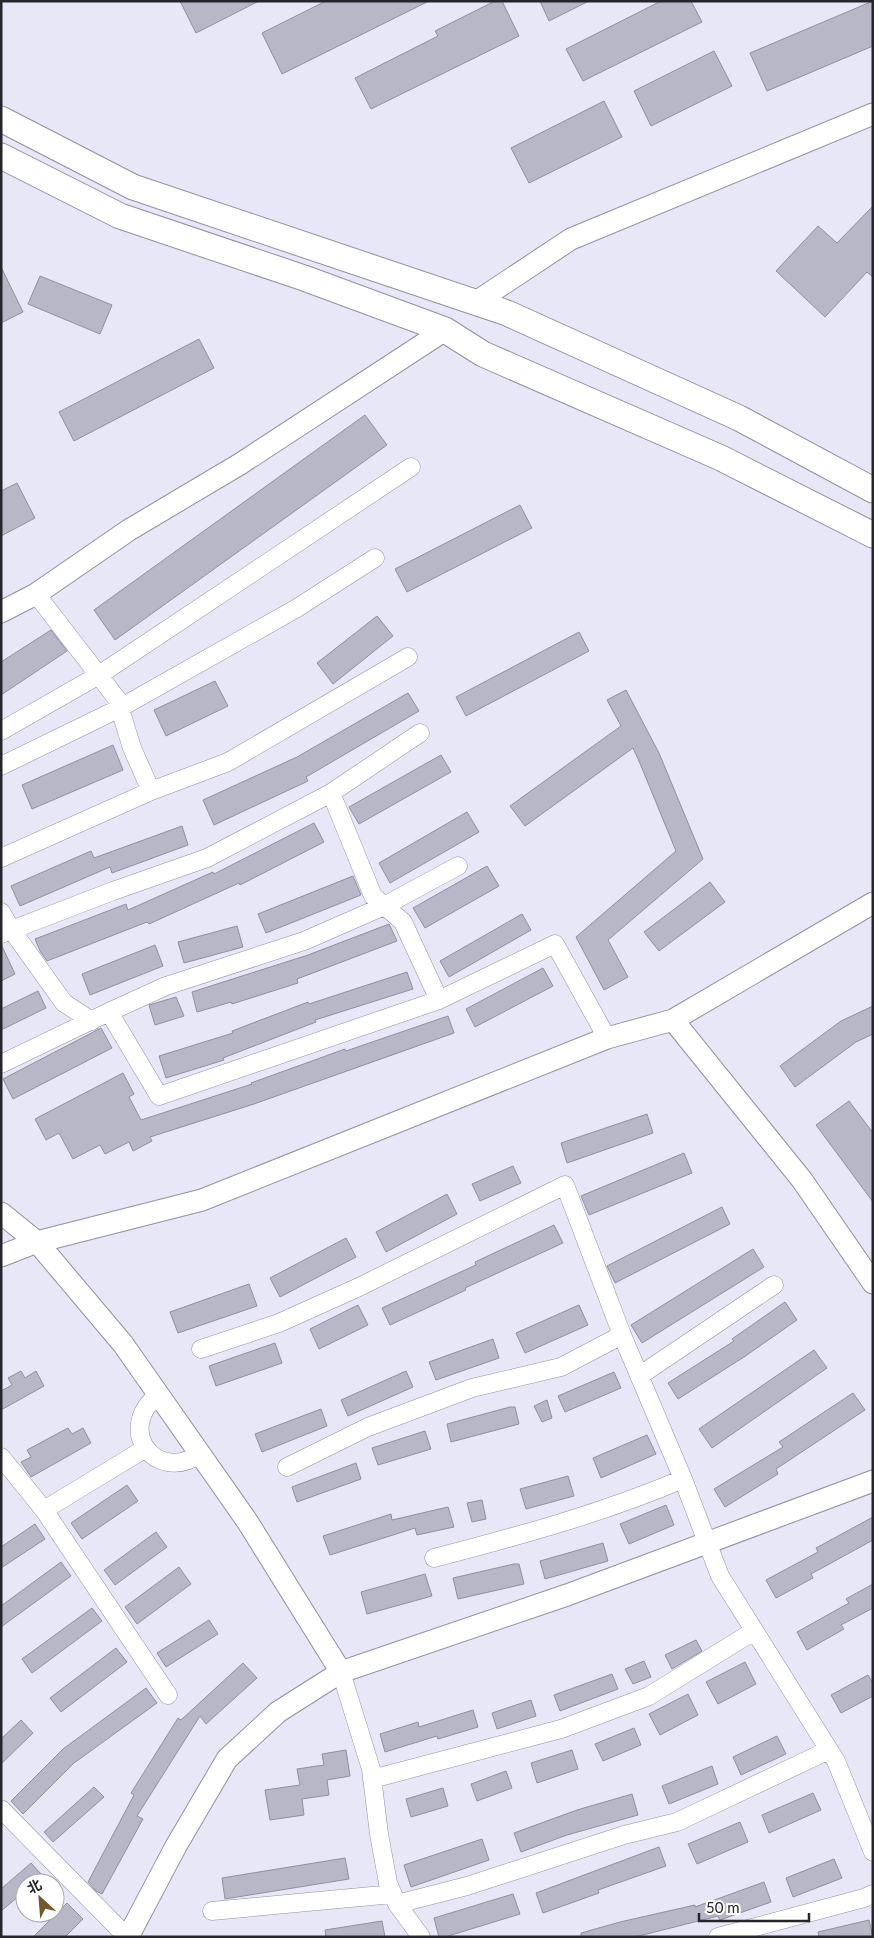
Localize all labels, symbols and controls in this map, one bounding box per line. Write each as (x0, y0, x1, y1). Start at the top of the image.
north arrow (15, 1873, 65, 1923)
text: 北 (24, 1875, 44, 1897)
scale bar (699, 1890, 809, 1922)
text: 50 m (706, 1898, 740, 1916)

